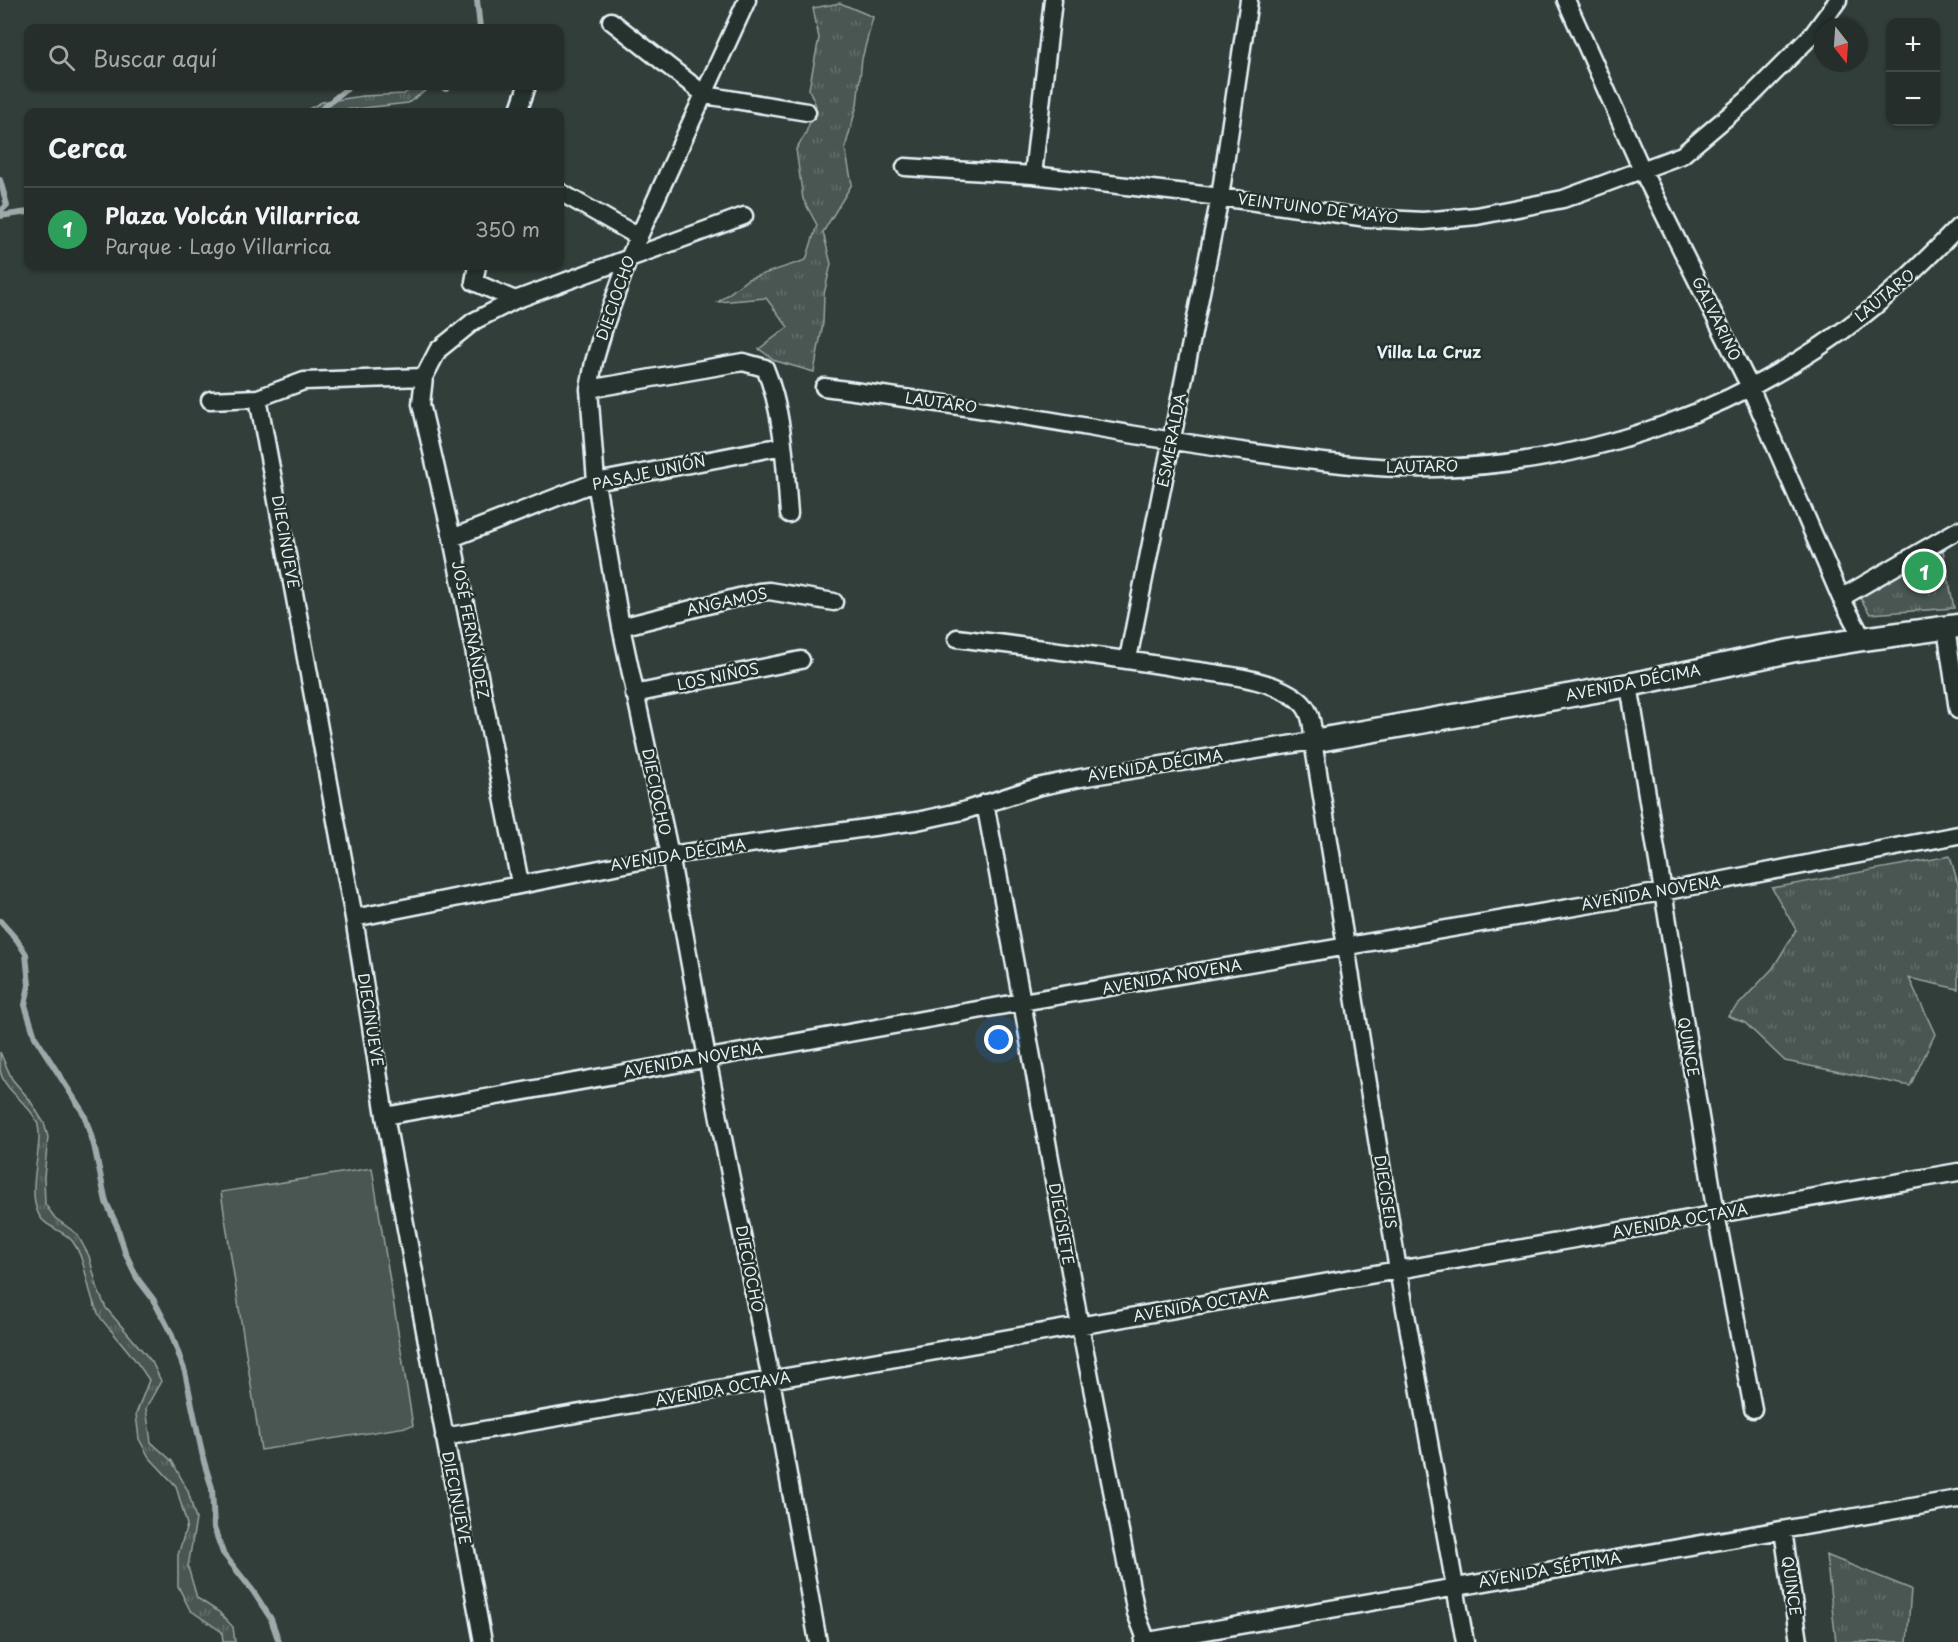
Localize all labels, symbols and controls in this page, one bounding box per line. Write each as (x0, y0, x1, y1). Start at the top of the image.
north arrow (1814, 18, 1868, 72)
map controls (1886, 18, 1940, 126)
button: + (1886, 18, 1940, 72)
search box (24, 24, 564, 90)
icon: search (45, 41, 78, 74)
text: Buscar aquí (93, 41, 217, 74)
button: − (1886, 72, 1940, 126)
text: Cerca (48, 128, 127, 167)
street label: VEINTUINO DE MAYO (1237, 186, 1400, 229)
text: Plaza Volcán Villarrica (105, 198, 360, 231)
text: 1 (63, 214, 72, 244)
text: 350 m (475, 214, 540, 244)
text: Parque · Lago Villarrica (105, 231, 331, 261)
street label: DIECIOCHO (589, 252, 640, 343)
street label: LAUTARO (1849, 263, 1919, 327)
street label: GALVARINO (1687, 272, 1748, 364)
district label: Villa La Cruz (1377, 339, 1481, 363)
street label: LAUTARO (904, 385, 979, 418)
street label: ESMERALDA (1150, 390, 1191, 489)
street label: PASAJE UNIÓN (590, 448, 708, 495)
street label: LAUTARO (1386, 453, 1458, 478)
street label: DIECINUEVE (267, 493, 306, 590)
pin: 1 (1904, 548, 1944, 594)
street label: JOSÉ FERNÁNDEZ (447, 559, 496, 701)
street label: ANGAMOS (684, 581, 769, 620)
street label: LOS NIÑOS (675, 656, 761, 695)
street label: AVENIDA DÉCIMA (1563, 657, 1702, 706)
street label: AVENIDA DÉCIMA (1085, 742, 1224, 787)
street label: DIECIOCHO (637, 746, 678, 837)
street label: AVENIDA DÉCIMA (608, 831, 747, 876)
street label: AVENIDA NOVENA (1579, 868, 1722, 915)
street label: AVENIDA NOVENA (1100, 952, 1243, 999)
street label: DIECINUEVE (353, 971, 390, 1068)
street label: QUINCE (1673, 1015, 1706, 1078)
your location (984, 1025, 1013, 1054)
street label: AVENIDA NOVENA (621, 1035, 764, 1082)
street label: DIECISEIS (1369, 1153, 1404, 1230)
street label: DIECISIETE (1044, 1181, 1081, 1267)
street label: AVENIDA OCTAVA (1610, 1196, 1749, 1243)
street label: DIECIOCHO (731, 1223, 770, 1314)
street label: AVENIDA OCTAVA (1131, 1280, 1270, 1327)
street label: AVENIDA OCTAVA (653, 1364, 792, 1411)
street label: DIECINUEVE (437, 1449, 478, 1546)
street label: AVENIDA SÉPTIMA (1476, 1545, 1623, 1592)
street label: QUINCE (1777, 1554, 1808, 1617)

